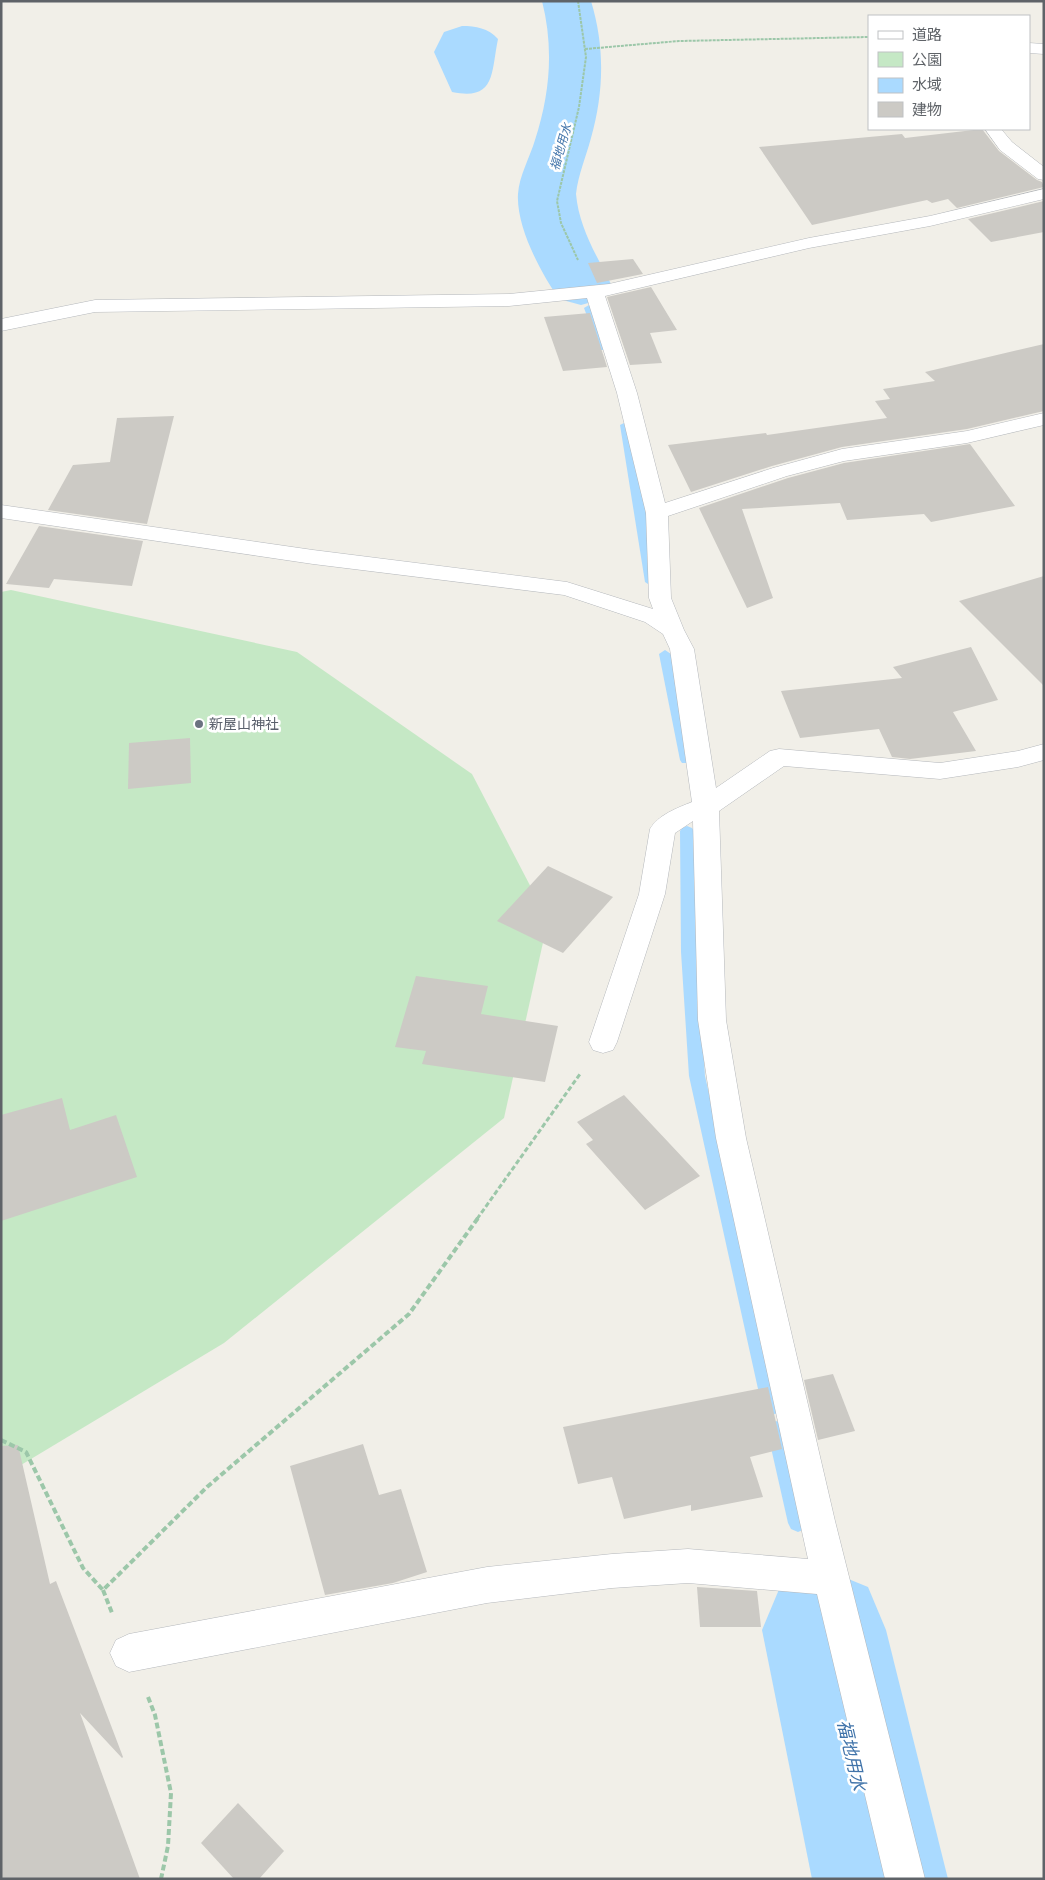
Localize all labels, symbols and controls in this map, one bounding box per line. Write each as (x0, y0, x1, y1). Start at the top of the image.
legend (868, 15, 1030, 130)
text: 道路 (912, 24, 942, 45)
text: 公園 (912, 49, 942, 70)
text: 水域 (912, 74, 942, 95)
text: 建物 (912, 99, 942, 120)
water label: 福地用水 (547, 120, 576, 172)
place label: 新屋山神社 (209, 715, 279, 733)
marker: 新屋山神社 (193, 718, 205, 730)
water label: 福地用水 (832, 1717, 873, 1795)

